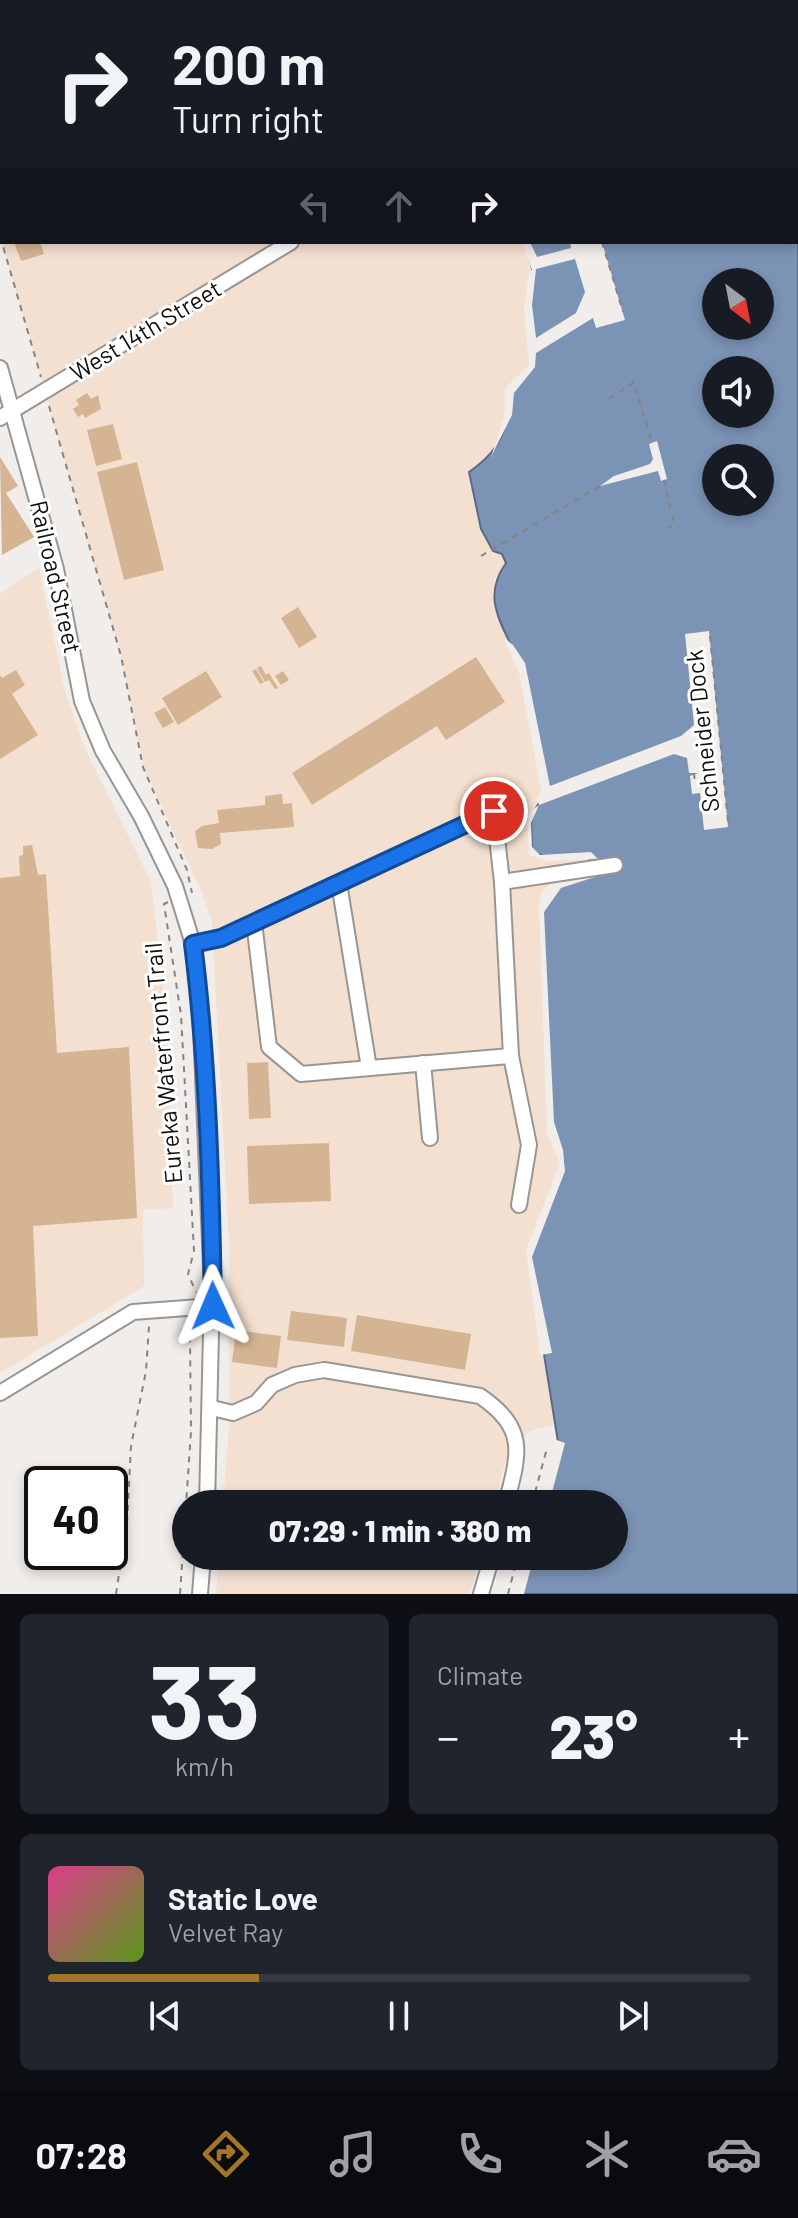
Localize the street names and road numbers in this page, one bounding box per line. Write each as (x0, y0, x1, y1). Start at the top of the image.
street label: West 14th Street (64, 273, 226, 386)
street label: Railroad Street (25, 497, 88, 656)
street label: Schneider Dock (679, 649, 724, 814)
street label: Eureka Waterfront Trail (138, 941, 187, 1185)

